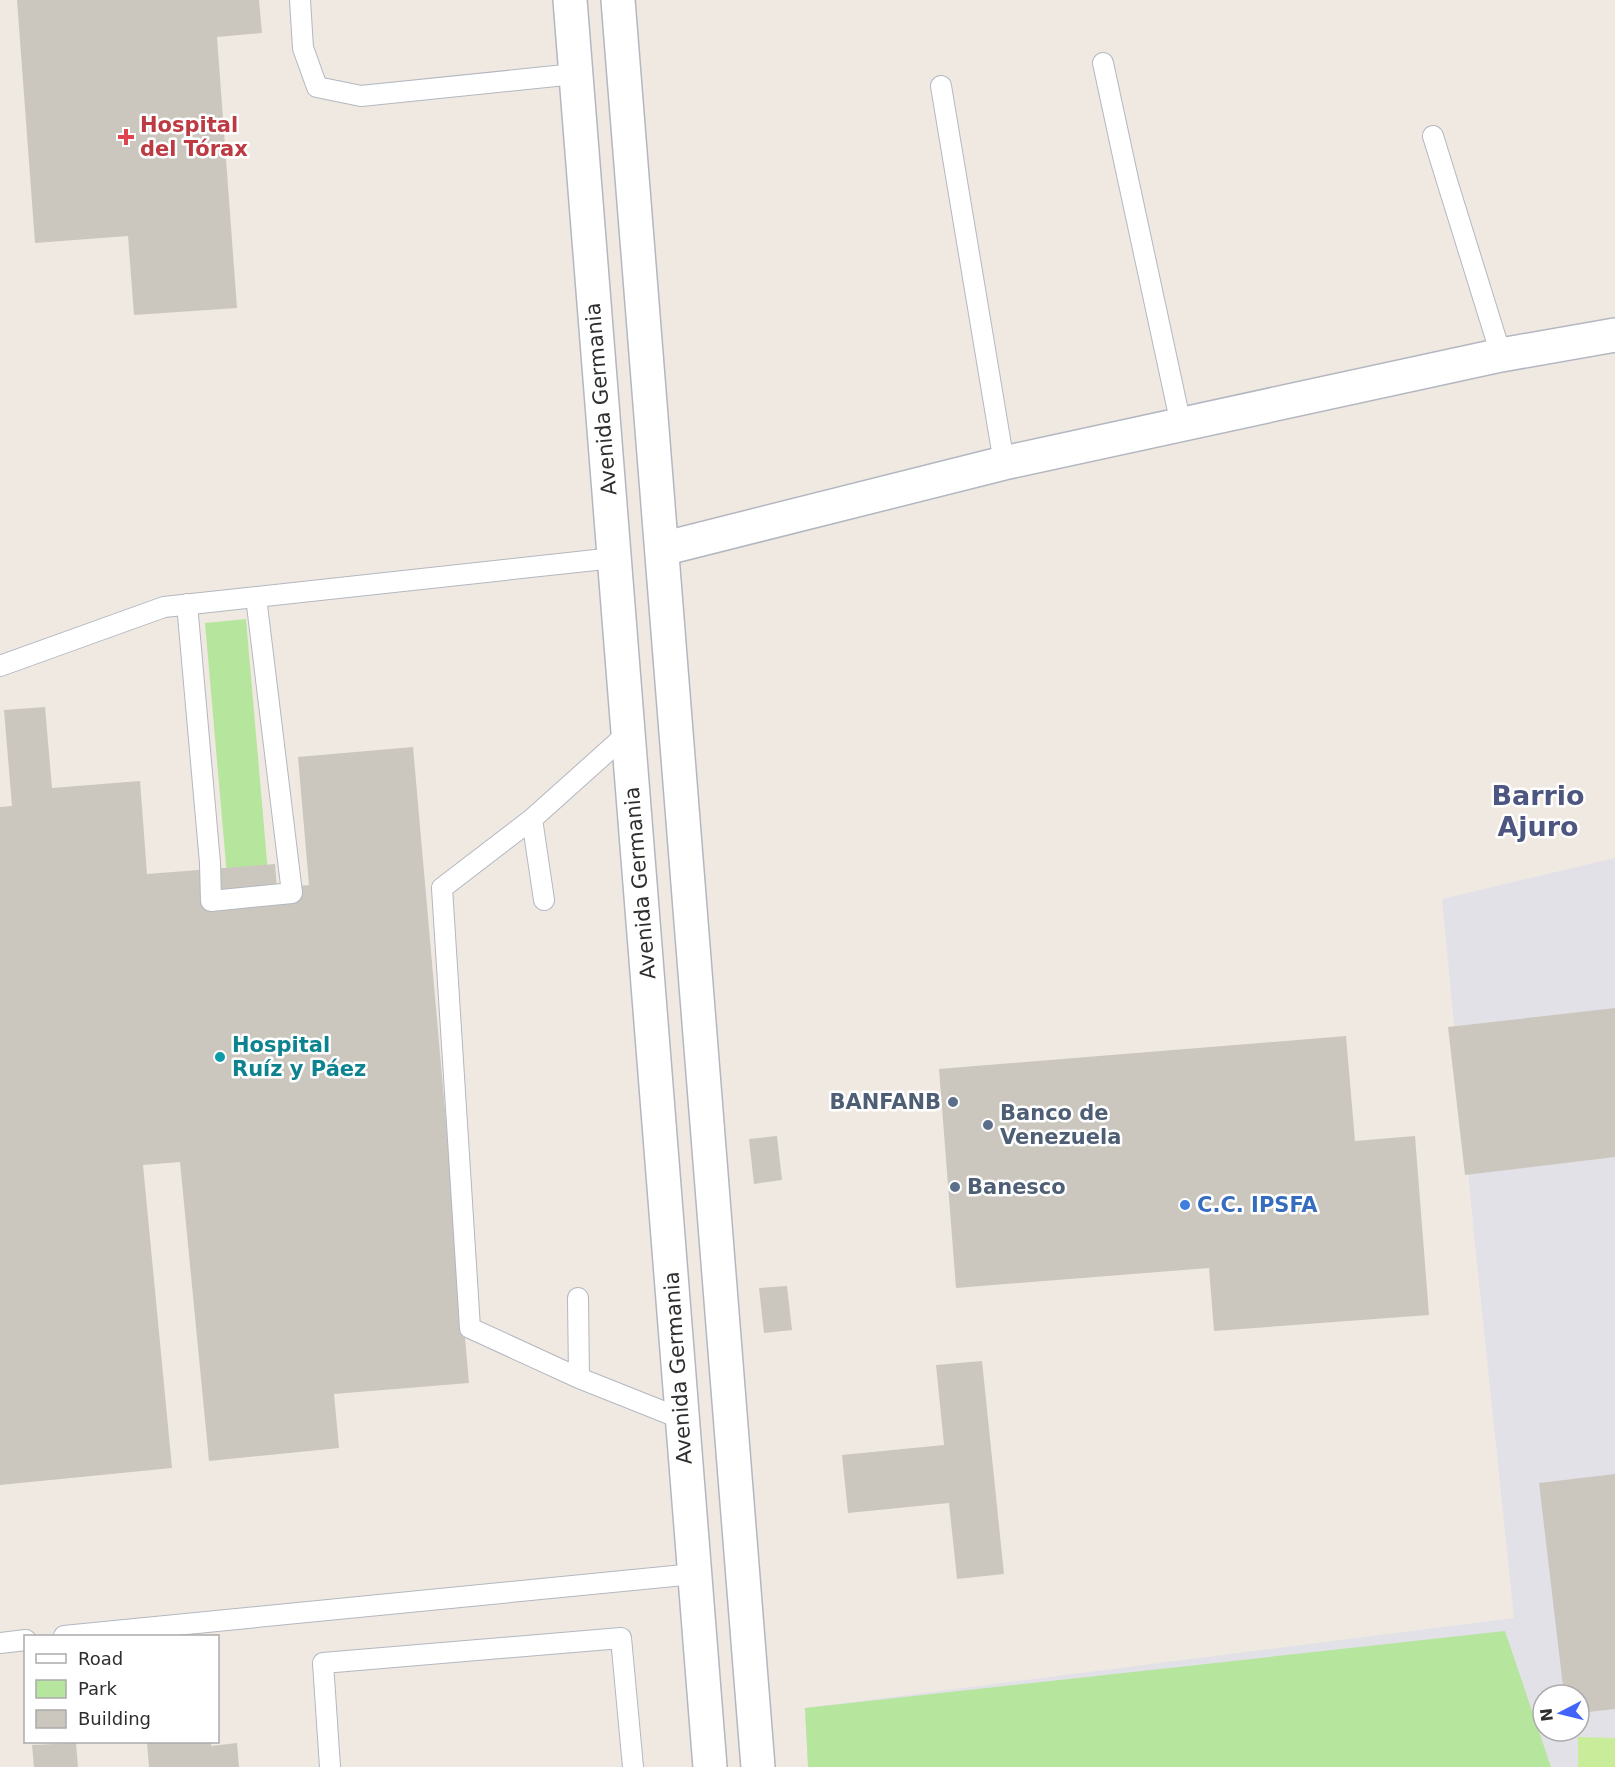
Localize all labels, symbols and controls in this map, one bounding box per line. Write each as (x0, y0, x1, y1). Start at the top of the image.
place label: Hospital del Tórax (140, 113, 248, 161)
marker: Hospital del Tórax (117, 128, 135, 146)
street label: Avenida Germania (581, 302, 621, 496)
district label: Barrio Ajuro (1491, 780, 1585, 842)
street label: Avenida Germania (620, 786, 660, 980)
place label: Hospital Ruíz y Páez (232, 1033, 366, 1081)
marker: Hospital Ruíz y Páez (213, 1050, 227, 1064)
place label: BANFANB (829, 1090, 941, 1114)
marker: BANFANB (946, 1095, 960, 1109)
place label: Banco de Venezuela (1000, 1101, 1121, 1149)
marker: Banco de Venezuela (981, 1118, 995, 1132)
place label: Banesco (967, 1175, 1066, 1199)
marker: Banesco (948, 1180, 962, 1194)
place label: C.C. IPSFA (1197, 1193, 1318, 1217)
marker: C.C. IPSFA (1178, 1198, 1192, 1212)
street label: Avenida Germania (659, 1271, 697, 1465)
legend (24, 1635, 219, 1743)
text: Road (78, 1648, 123, 1669)
text: Park (78, 1678, 117, 1699)
north arrow (1531, 1683, 1591, 1743)
text: N (1536, 1707, 1557, 1723)
text: Building (78, 1708, 151, 1729)

